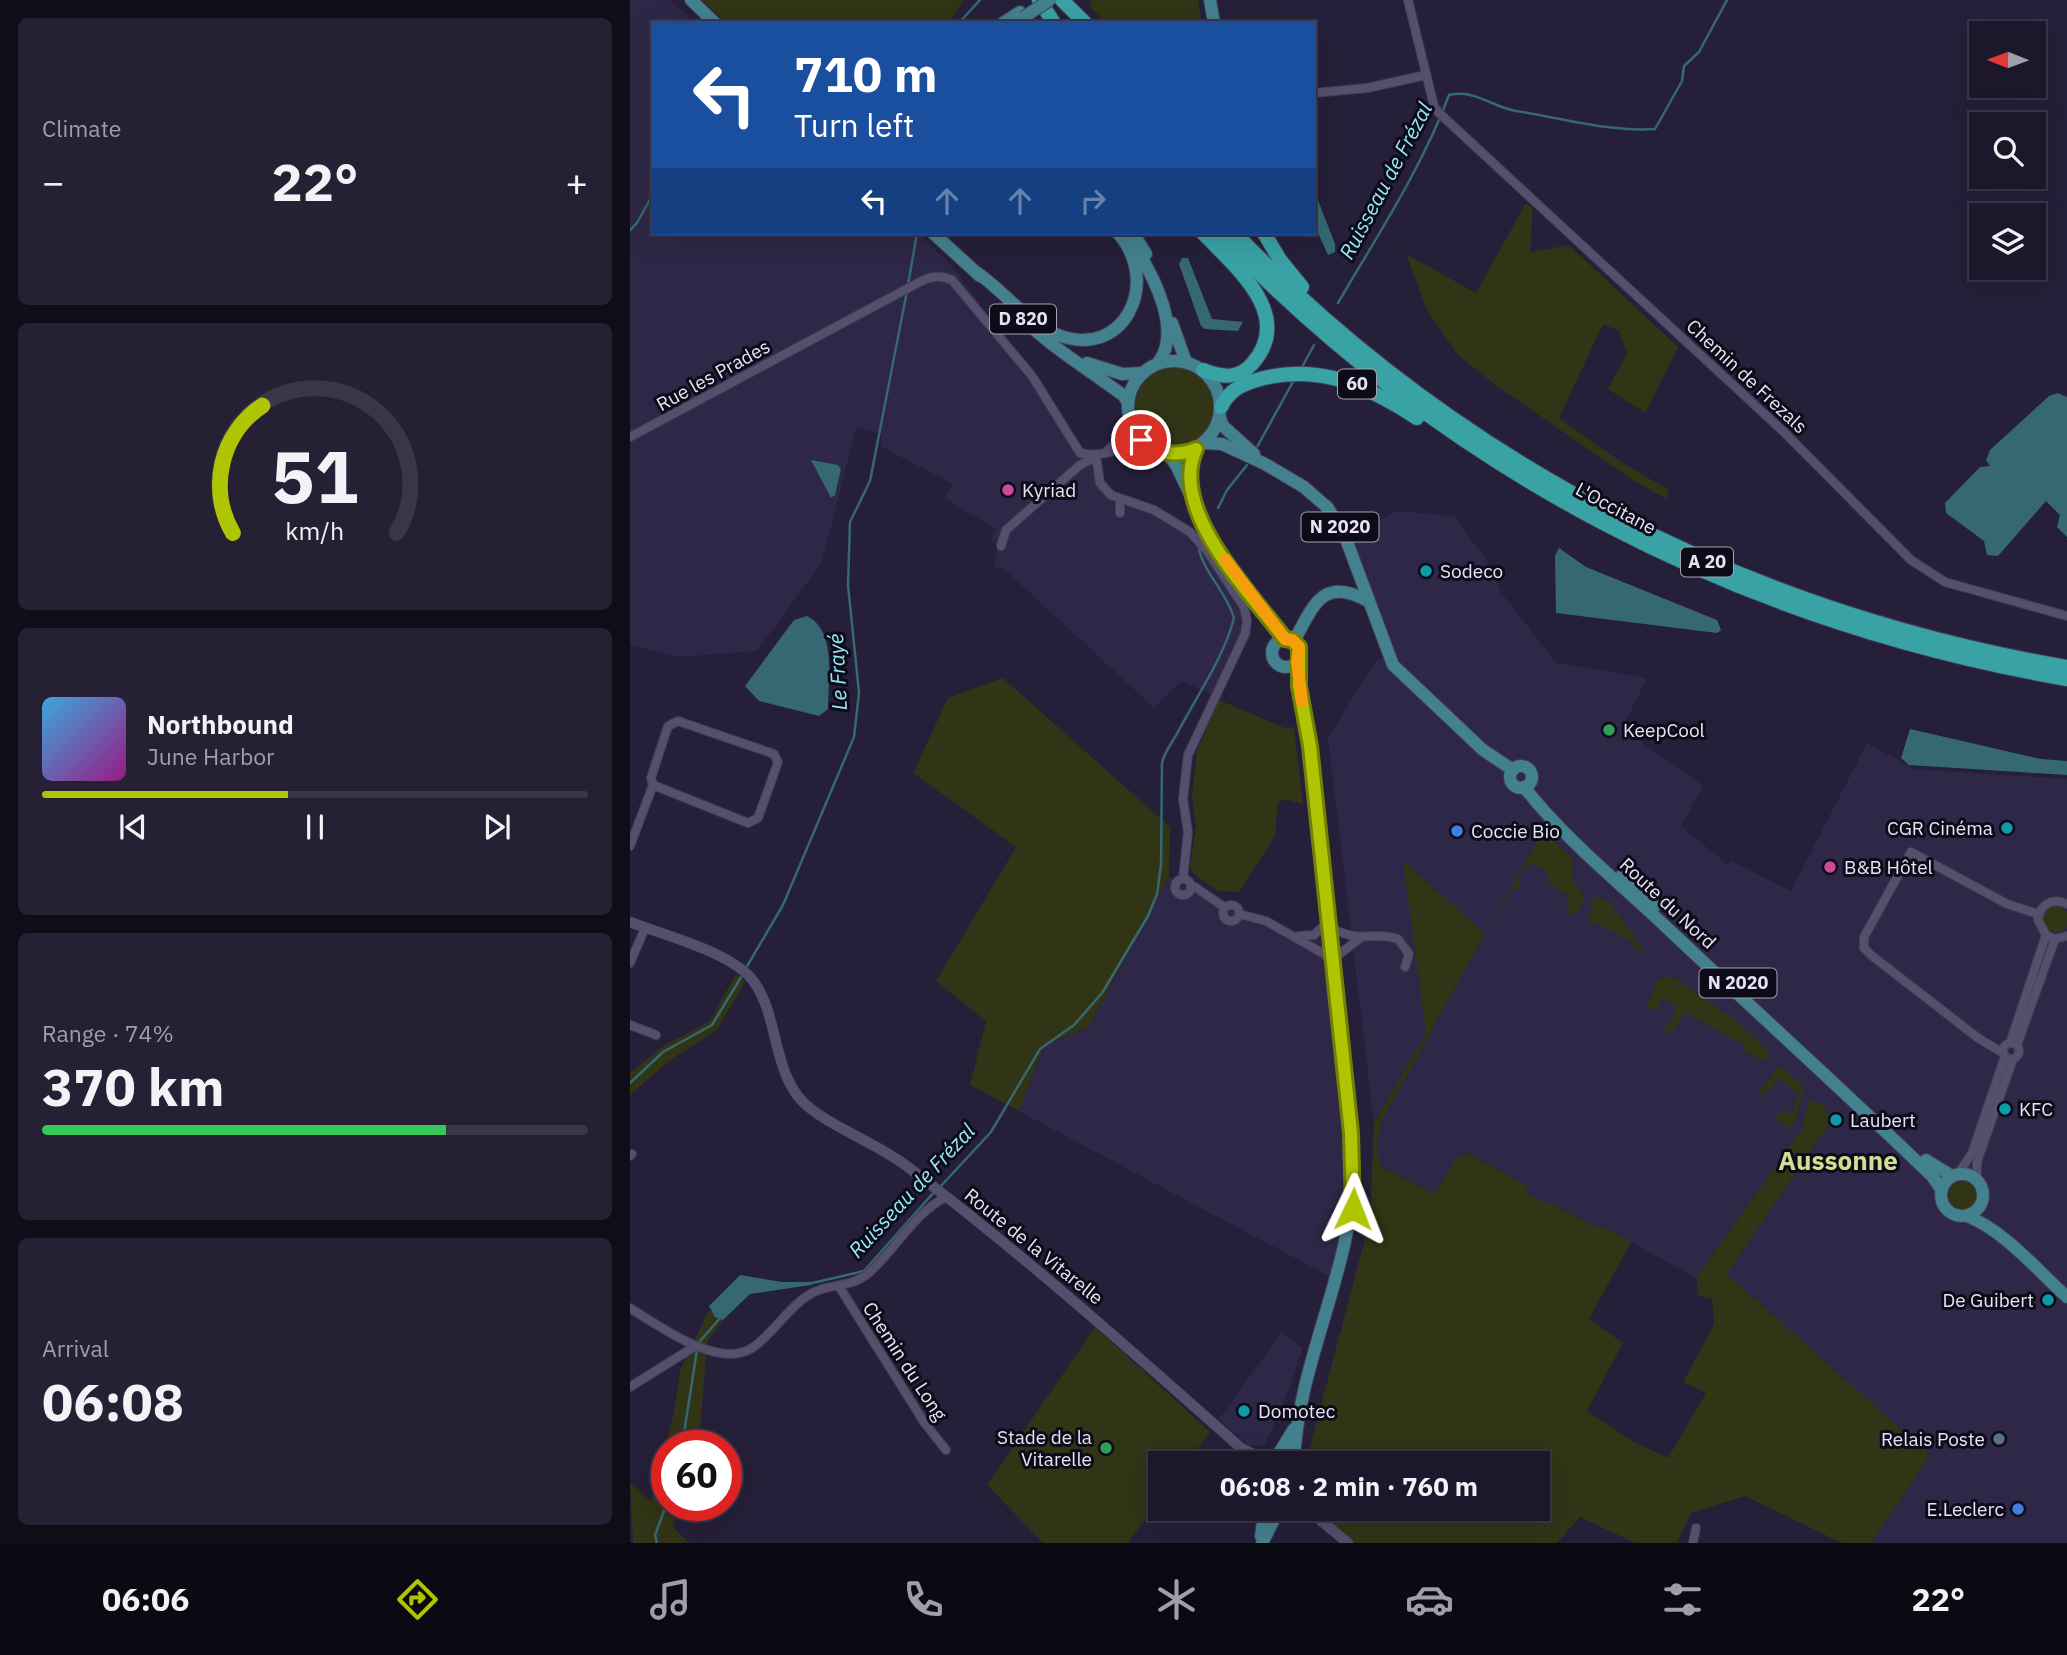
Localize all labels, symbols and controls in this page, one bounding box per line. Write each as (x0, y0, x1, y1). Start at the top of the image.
north arrow (1969, 21, 2046, 98)
map controls (1969, 21, 2046, 280)
text: 710 m (794, 42, 938, 105)
icon: left (679, 49, 770, 140)
water label: Ruisseau de Frézal (1332, 97, 1438, 264)
text: Turn left (794, 104, 914, 146)
button: search (1969, 112, 2046, 189)
text: Climate (42, 113, 121, 143)
text: 22° (272, 148, 358, 215)
text: − (42, 157, 65, 206)
text: + (565, 157, 588, 206)
icon: left (855, 182, 893, 220)
icon: ahead (928, 182, 966, 220)
icon: ahead (1001, 182, 1039, 220)
icon: right (1074, 182, 1112, 220)
button: layers (1969, 203, 2046, 280)
road number: D 820 (990, 304, 1056, 334)
street label: Chemin de Frezals (1682, 314, 1812, 438)
street label: Rue les Prades (652, 334, 774, 416)
road number: 60 (1338, 370, 1376, 398)
pin (1111, 410, 1171, 470)
icon: arrive (1122, 421, 1160, 459)
text: 51 (271, 428, 359, 523)
street label: L'Occitane (1572, 477, 1660, 539)
place label: Kyriad (1022, 478, 1076, 502)
marker: Kyriad (1000, 482, 1016, 498)
road number: N 2020 (1302, 512, 1378, 542)
text: km/h (286, 513, 344, 546)
road number: A 20 (1681, 548, 1733, 576)
place label: Sodeco (1440, 559, 1503, 583)
marker: Sodeco (1418, 563, 1434, 579)
water label: Le Frayé (821, 633, 853, 711)
text: Northbound (147, 707, 294, 741)
place label: KeepCool (1623, 718, 1705, 742)
marker: KeepCool (1601, 722, 1617, 738)
text: June Harbor (147, 741, 275, 771)
icon: previous (114, 808, 152, 846)
icon: pause (296, 808, 334, 846)
icon: next (478, 808, 516, 846)
place label: CGR Cinéma (1887, 816, 1993, 840)
place label: Coccie Bio (1471, 819, 1560, 843)
marker: CGR Cinéma (1999, 820, 2015, 836)
marker: Coccie Bio (1449, 823, 1465, 839)
street label: Route du Nord (1615, 852, 1721, 954)
place label: B&B Hôtel (1844, 855, 1933, 879)
marker: B&B Hôtel (1822, 859, 1838, 875)
road number: N 2020 (1700, 968, 1776, 998)
text: Range · 74% (42, 1018, 174, 1048)
text: 370 km (42, 1053, 224, 1120)
place label: KFC (2019, 1097, 2053, 1121)
marker: KFC (1997, 1101, 2013, 1117)
place label: Laubert (1850, 1108, 1916, 1132)
marker: Laubert (1828, 1112, 1844, 1128)
water label: Ruisseau de Frézal (842, 1117, 981, 1263)
district label: Aussonne (1778, 1143, 1898, 1177)
position arrow (1316, 1172, 1390, 1246)
street label: Route de la Vitarelle (960, 1183, 1108, 1309)
place label: De Guibert (1942, 1288, 2034, 1312)
marker: De Guibert (2040, 1292, 2056, 1308)
street label: Chemin du Long (858, 1297, 952, 1425)
text: Arrival (42, 1333, 109, 1363)
text: 06:08 (42, 1368, 184, 1435)
place label: Domotec (1258, 1399, 1336, 1423)
marker: Domotec (1236, 1403, 1252, 1419)
place label: Stade de la Vitarelle (997, 1425, 1092, 1471)
place label: Relais Poste (1881, 1427, 1985, 1451)
speed limit sign: 60 (651, 1430, 742, 1521)
marker: Relais Poste (1991, 1431, 2007, 1447)
marker: Stade de la Vitarelle (1098, 1440, 1114, 1456)
text: 06:08 · 2 min · 760 m (1220, 1469, 1478, 1503)
place label: E.Leclerc (1926, 1497, 2004, 1521)
marker: E.Leclerc (2010, 1501, 2026, 1517)
icon: directions (393, 1575, 442, 1624)
icon: music (646, 1575, 695, 1624)
icon: phone (899, 1575, 948, 1624)
icon: climate (1152, 1575, 1201, 1624)
icon: car (1405, 1575, 1454, 1624)
icon: filters (1658, 1575, 1707, 1624)
text: 06:06 (102, 1578, 189, 1620)
text: 22° (1911, 1578, 1965, 1620)

